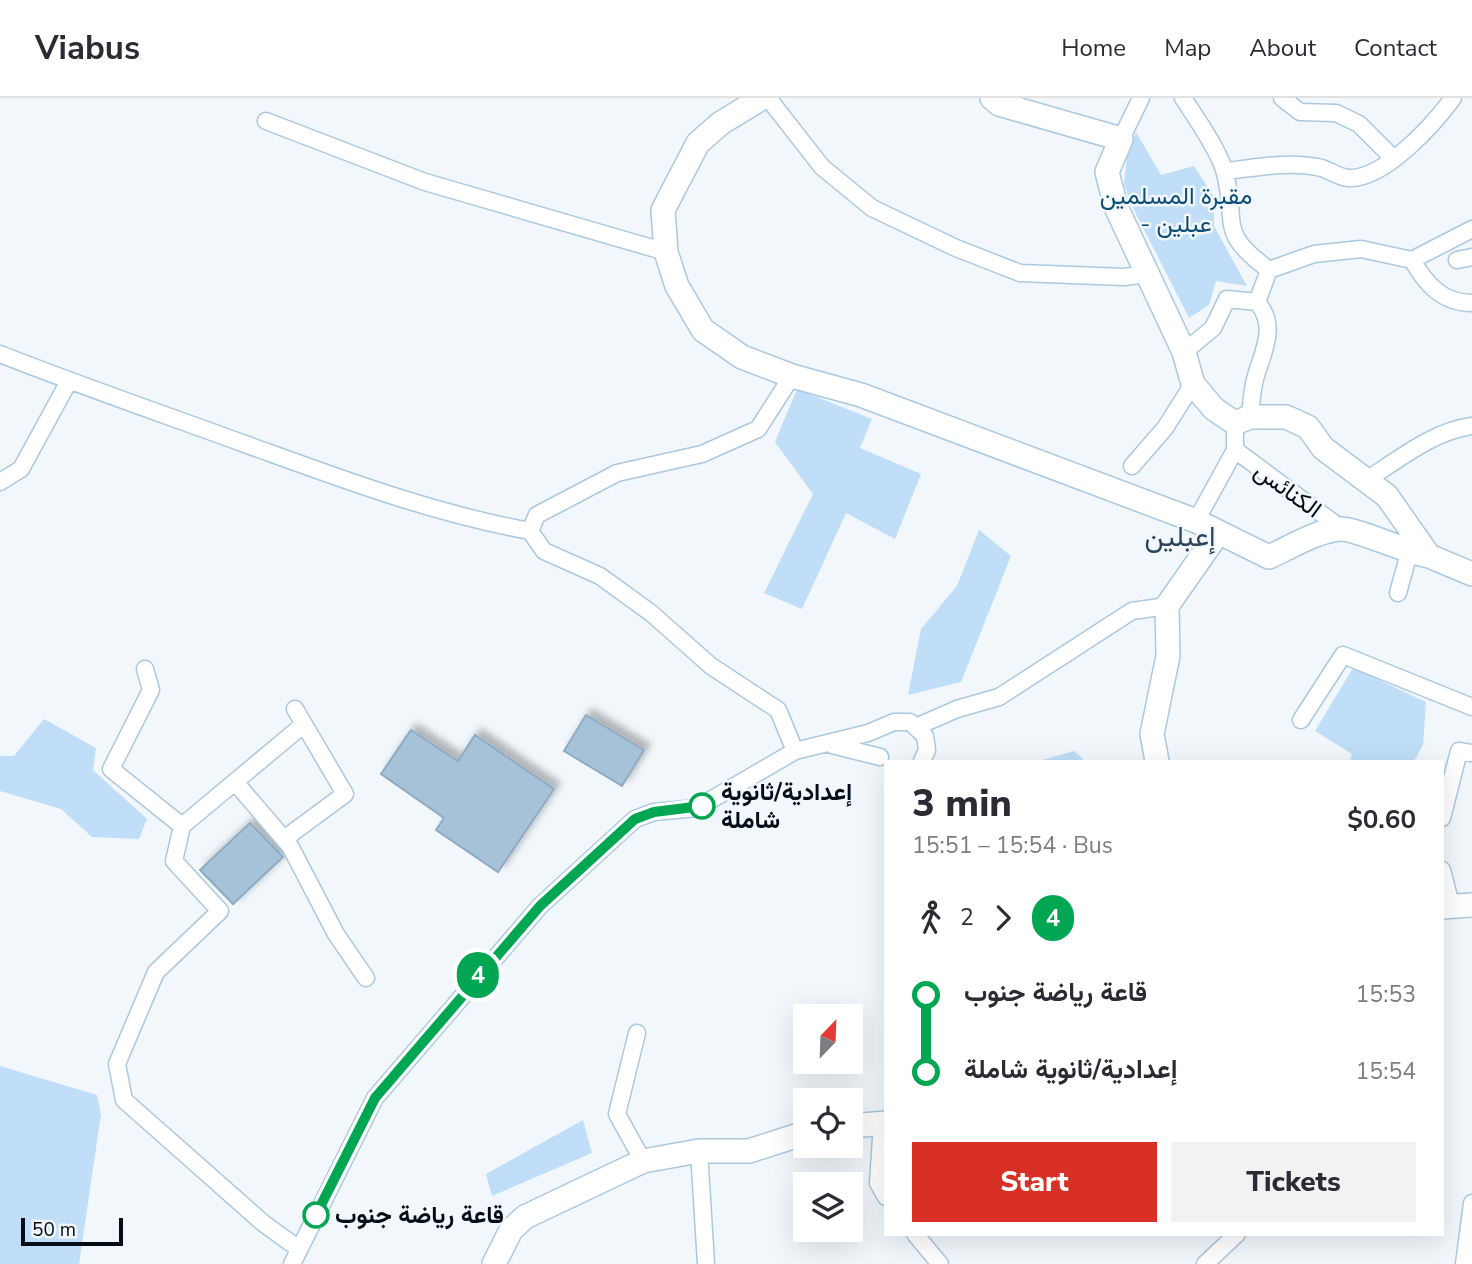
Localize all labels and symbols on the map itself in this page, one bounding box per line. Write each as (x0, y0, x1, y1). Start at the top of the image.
park label: مقبرة المسلمين - عبلين (1100, 180, 1252, 240)
street label: الكنائس (1248, 455, 1328, 525)
district label: إعبلين (1144, 518, 1216, 556)
place label: إعدادية/ثانوية شاملة (721, 776, 852, 836)
marker: إعدادية/ثانوية شاملة (689, 793, 715, 819)
line badge: 4 (455, 952, 501, 998)
north arrow (793, 1004, 863, 1074)
place label: قاعة رياضة جنوب (335, 1199, 504, 1231)
marker: قاعة رياضة جنوب (303, 1202, 329, 1228)
scale bar (21, 1215, 122, 1247)

